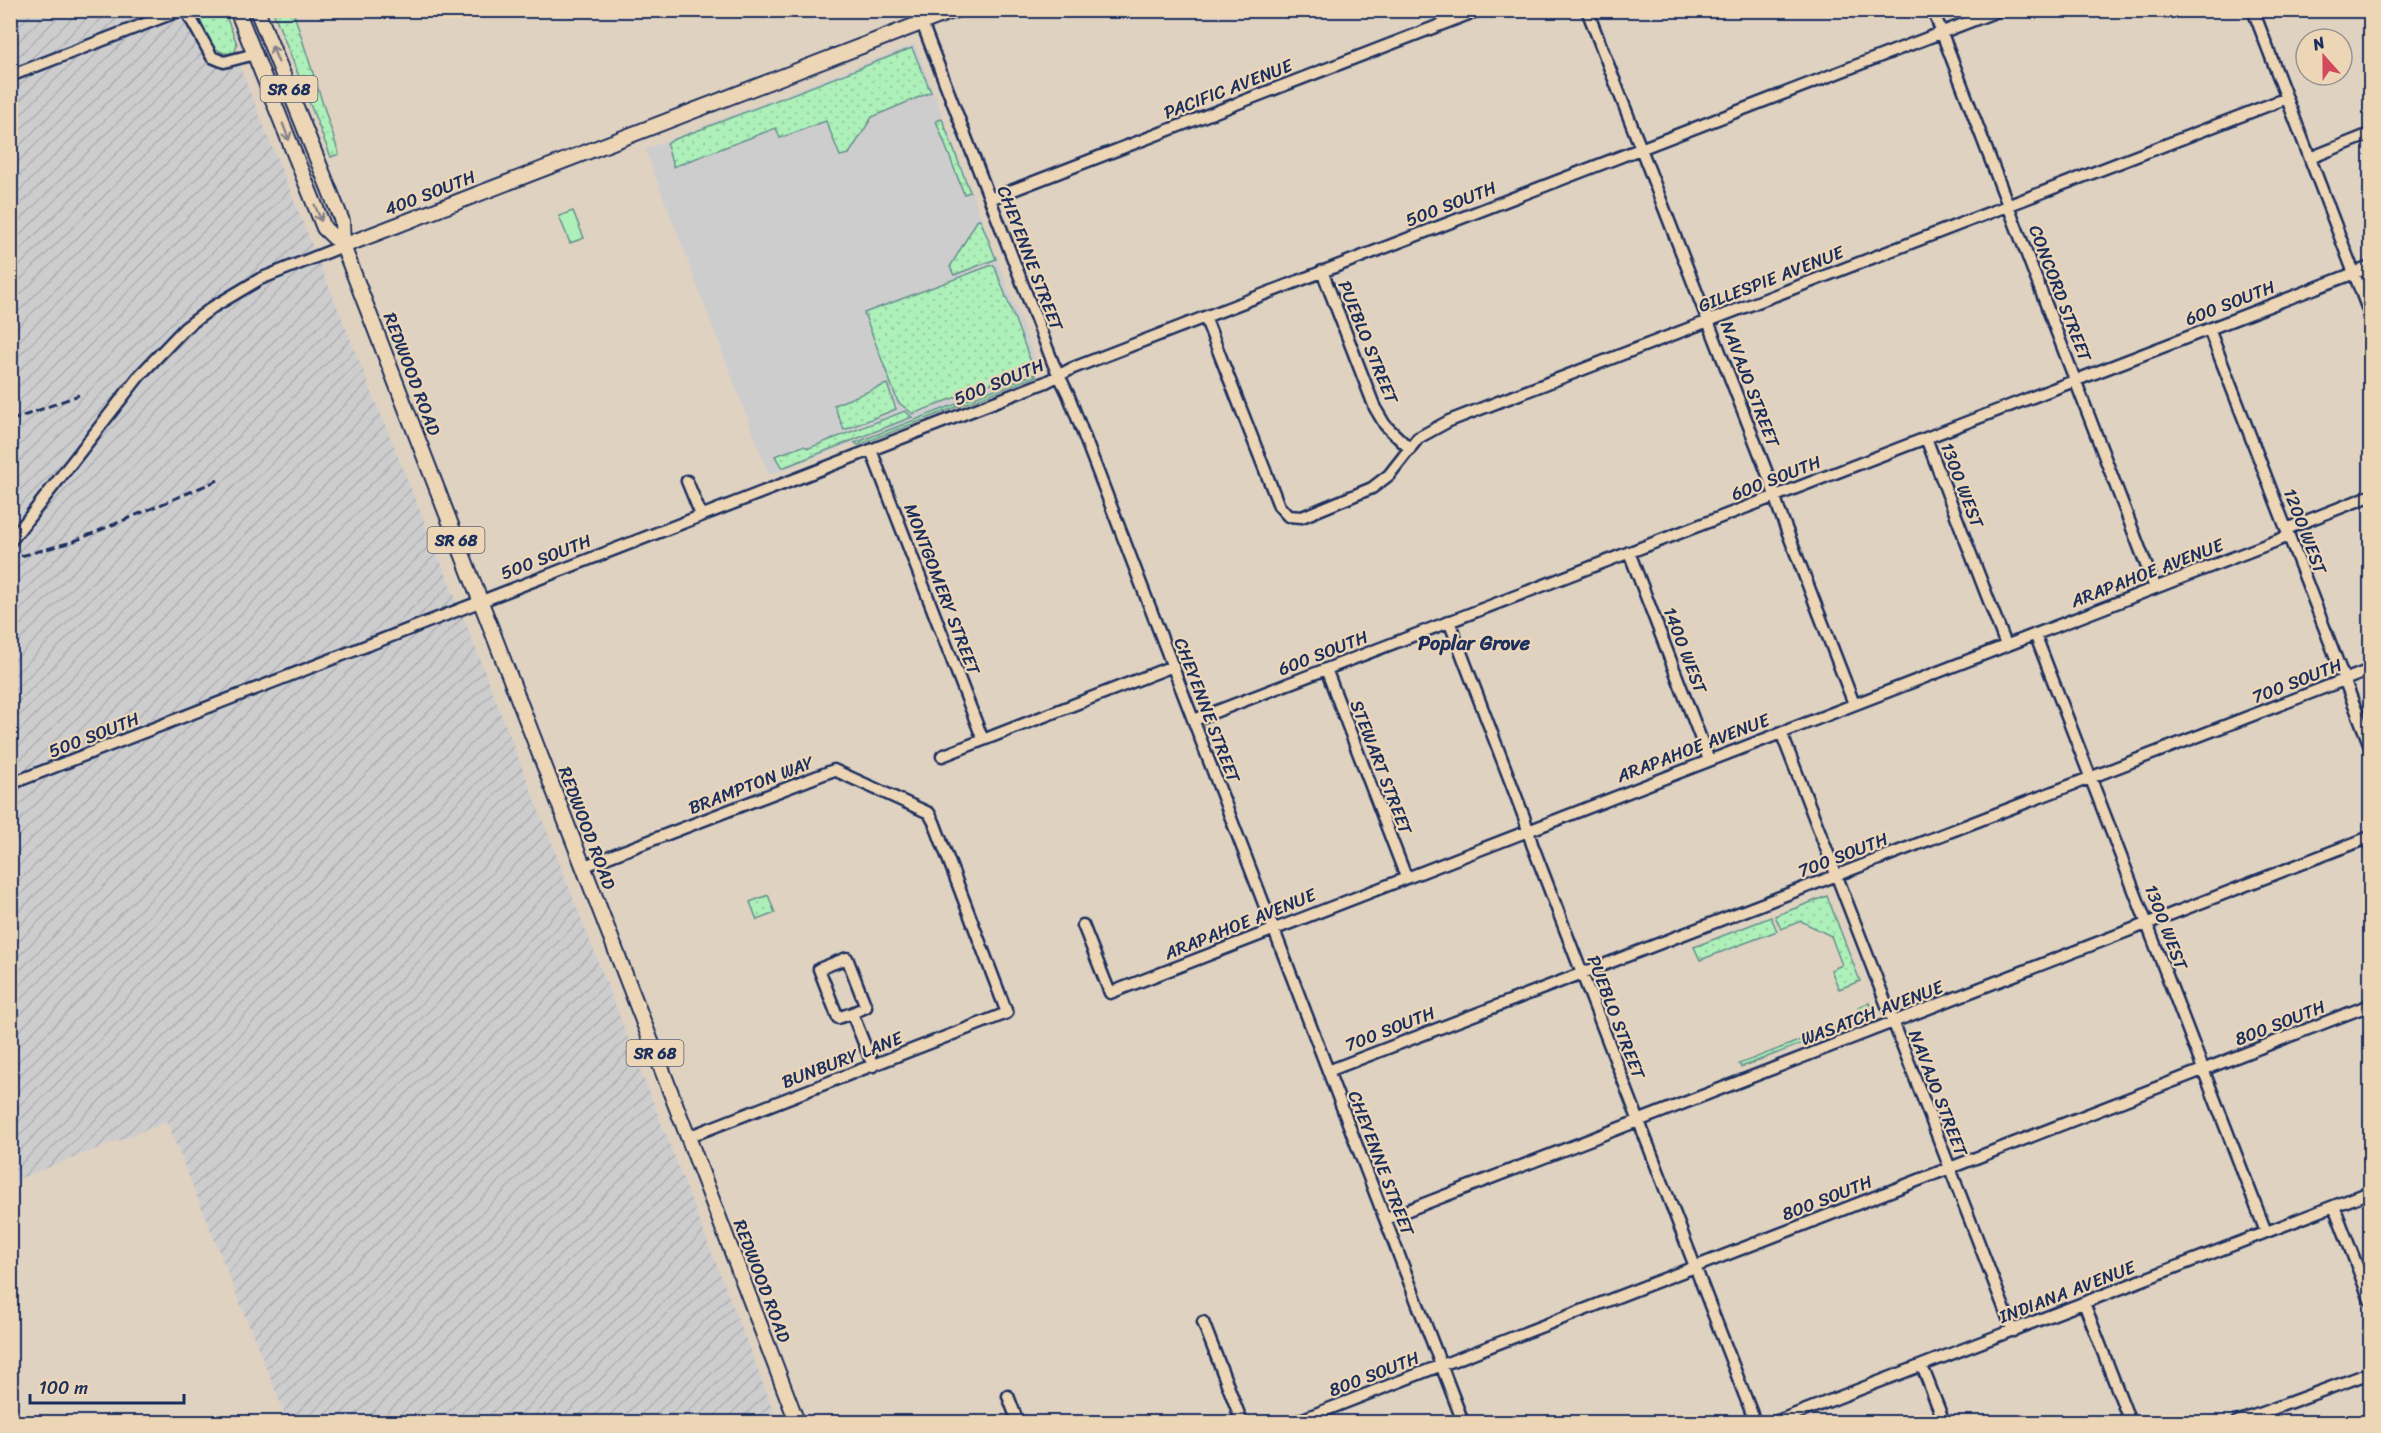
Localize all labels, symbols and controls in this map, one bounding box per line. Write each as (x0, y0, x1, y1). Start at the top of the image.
north arrow (2294, 27, 2354, 87)
text: N (2307, 28, 2330, 59)
one-way arrow (269, 45, 280, 64)
street label: PACIFIC AVENUE (1159, 49, 1298, 128)
road number: SR 68 (260, 76, 318, 102)
one-way arrow (281, 122, 292, 141)
street label: 400 SOUTH (380, 161, 481, 225)
street label: 500 SOUTH (1401, 172, 1502, 236)
street label: CHEYENNE STREET (988, 181, 1073, 336)
one-way arrow (313, 203, 324, 222)
street label: CONCORD STREET (2019, 220, 2101, 367)
street label: GILLESPIE AVENUE (1693, 236, 1849, 321)
street label: 600 SOUTH (2180, 271, 2280, 335)
street label: PUEBLO STREET (1329, 275, 1408, 409)
street label: REDWOOD ROAD (374, 308, 450, 441)
street label: NAVAJO STREET (1711, 316, 1789, 453)
street label: 500 SOUTH (949, 349, 1049, 415)
street label: 1300 WEST (1931, 438, 1993, 533)
street label: 600 SOUTH (1726, 446, 1826, 510)
street label: 1200 WEST (2274, 483, 2336, 580)
street label: MONTGOMERY STREET (895, 499, 990, 681)
street label: 500 SOUTH (496, 525, 597, 589)
road number: SR 68 (428, 527, 484, 553)
street label: ARAPAHOE AVENUE (2065, 529, 2229, 617)
street label: 1400 WEST (1654, 602, 1717, 699)
street label: 600 SOUTH (1273, 621, 1373, 685)
district label: Poplar Grove (1418, 626, 1531, 661)
street label: CHEYENNE STREET (1165, 633, 1250, 788)
street label: 700 SOUTH (2247, 649, 2347, 713)
street label: STEWART STREET (1341, 695, 1422, 840)
street label: 500 SOUTH (44, 703, 145, 767)
street label: ARAPAHOE AVENUE (1611, 704, 1775, 792)
street label: BRAMPTON WAY (684, 746, 819, 824)
street label: REDWOOD ROAD (549, 762, 625, 895)
street label: 700 SOUTH (1793, 823, 1893, 887)
street label: ARAPAHOE AVENUE (1158, 879, 1322, 969)
street label: 1300 WEST (2135, 880, 2197, 975)
street label: PUEBLO STREET (1578, 950, 1655, 1085)
street label: WASATCH AVENUE (1796, 971, 1949, 1055)
street label: 800 SOUTH (2230, 991, 2330, 1055)
street label: 700 SOUTH (1340, 997, 1440, 1061)
street label: BUNBURY LANE (777, 1022, 908, 1098)
street label: NAVAJO STREET (1899, 1025, 1977, 1162)
road number: SR 68 (626, 1040, 684, 1066)
street label: CHEYENNE STREET (1339, 1086, 1424, 1241)
street label: 800 SOUTH (1777, 1166, 1877, 1230)
street label: REDWOOD ROAD (724, 1215, 800, 1348)
street label: INDIANA AVENUE (1993, 1251, 2141, 1333)
street label: 800 SOUTH (1324, 1342, 1424, 1406)
scale bar (30, 1367, 184, 1405)
text: 100 m (39, 1372, 88, 1404)

